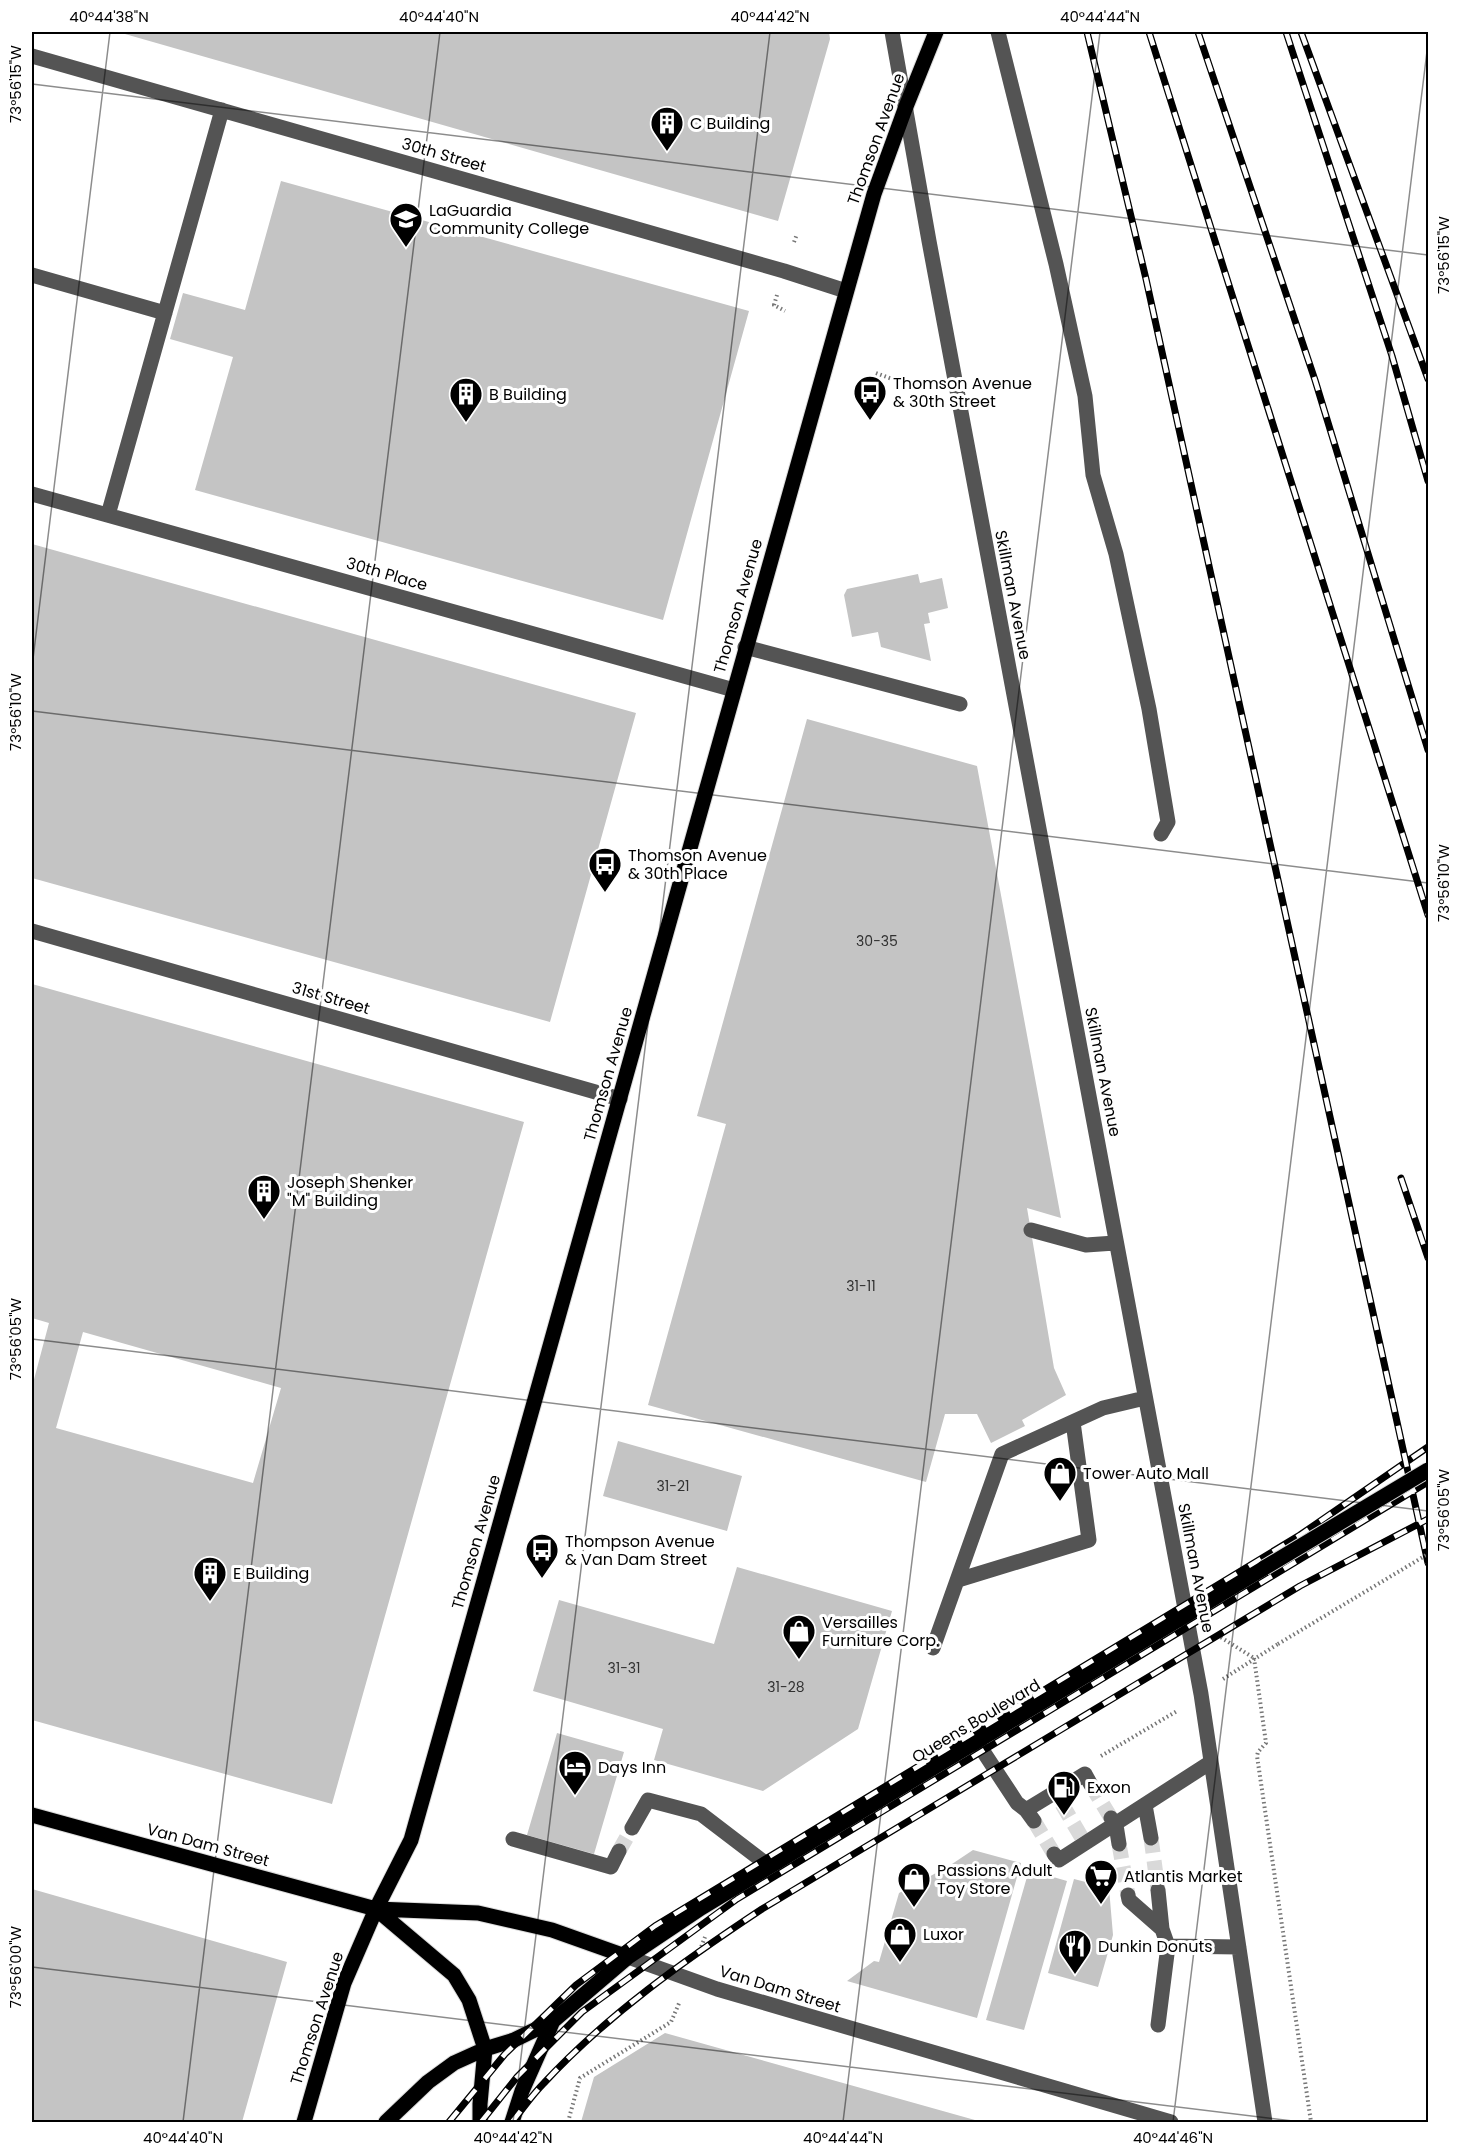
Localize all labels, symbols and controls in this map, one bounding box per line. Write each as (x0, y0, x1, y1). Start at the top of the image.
text: 40°44'38"N (69, 6, 149, 27)
text: 40°44'40"N (399, 6, 479, 27)
text: 40°44'42"N (730, 6, 810, 27)
text: 40°44'44"N (1060, 6, 1140, 27)
text: 73°56'15"W (5, 45, 26, 123)
street label: Thomson Avenue (841, 70, 911, 208)
building icon: C Building (649, 105, 685, 152)
place label: C Building (690, 112, 770, 135)
street label: 30th Street (399, 132, 489, 178)
place label: LaGuardia Community College (429, 199, 589, 240)
school or university icon: LaGuardia Community College (388, 201, 424, 248)
text: 73°56'15"W (1433, 216, 1454, 294)
place label: Thomson Avenue & 30th Street (893, 372, 1032, 413)
bus stop icon: Thomson Avenue & 30th Street (852, 374, 888, 421)
building icon: B Building (448, 376, 484, 423)
place label: B Building (489, 383, 567, 406)
street label: Skillman Avenue (989, 528, 1037, 662)
street label: Thomson Avenue (708, 536, 768, 676)
street label: 30th Place (344, 551, 430, 597)
text: 73°56'10"W (5, 673, 26, 751)
place label: Thomson Avenue & 30th Place (628, 844, 767, 885)
text: 73°56'10"W (1433, 844, 1454, 922)
bus stop icon: Thomson Avenue & 30th Place (587, 846, 623, 893)
house number: 30-35 (856, 931, 898, 951)
street label: 31st Street (289, 976, 373, 1020)
street label: Thomson Avenue (578, 1004, 638, 1144)
street label: Skillman Avenue (1079, 1005, 1127, 1139)
place label: Joseph Shenker "M" Building (287, 1171, 413, 1212)
building icon: Joseph Shenker "M" Building (246, 1173, 282, 1220)
house number: 31-11 (846, 1276, 876, 1296)
text: 73°56'05"W (5, 1297, 26, 1380)
shop icon: Tower Auto Mall (1042, 1455, 1078, 1502)
place label: Tower Auto Mall (1083, 1462, 1209, 1485)
text: 73°56'05"W (1433, 1468, 1454, 1551)
street label: Thomson Avenue (446, 1472, 506, 1612)
house number: 31-21 (657, 1476, 689, 1496)
street label: Skillman Avenue (1172, 1501, 1220, 1635)
place label: Thompson Avenue & Van Dam Street (565, 1530, 715, 1571)
bus stop icon: Thompson Avenue & Van Dam Street (524, 1532, 560, 1579)
building icon: E Building (192, 1555, 228, 1602)
place label: E Building (233, 1562, 309, 1585)
place label: Versailles Furniture Corp. (822, 1611, 939, 1652)
shop icon: Versailles Furniture Corp. (781, 1613, 817, 1660)
house number: 31-31 (607, 1658, 641, 1678)
street label: Queens Boulevard (907, 1673, 1045, 1769)
house number: 31-28 (767, 1677, 805, 1697)
hotel icon: Days Inn (557, 1749, 593, 1796)
place label: Days Inn (598, 1756, 666, 1779)
fuel station icon: Exxon (1046, 1769, 1082, 1816)
place label: Exxon (1087, 1776, 1131, 1799)
street label: Van Dam Street (144, 1818, 272, 1872)
supermarket icon: Atlantis Market (1083, 1858, 1119, 1905)
place label: Passions Adult Toy Store (937, 1859, 1053, 1900)
shop icon: Passions Adult Toy Store (896, 1861, 932, 1908)
place label: Atlantis Market (1124, 1865, 1243, 1888)
shop icon: Luxor (882, 1916, 918, 1963)
place label: Luxor (923, 1923, 964, 1946)
text: 73°56'00"W (5, 1925, 26, 2008)
restaurant icon: Dunkin Donuts (1057, 1928, 1093, 1975)
place label: Dunkin Donuts (1098, 1935, 1213, 1958)
street label: Thomson Avenue (285, 1948, 349, 2088)
street label: Van Dam Street (716, 1960, 844, 2018)
text: 40°44'40"N (143, 2127, 223, 2148)
text: 40°44'42"N (473, 2127, 553, 2148)
text: 40°44'44"N (803, 2127, 883, 2148)
text: 40°44'46"N (1133, 2127, 1213, 2148)

